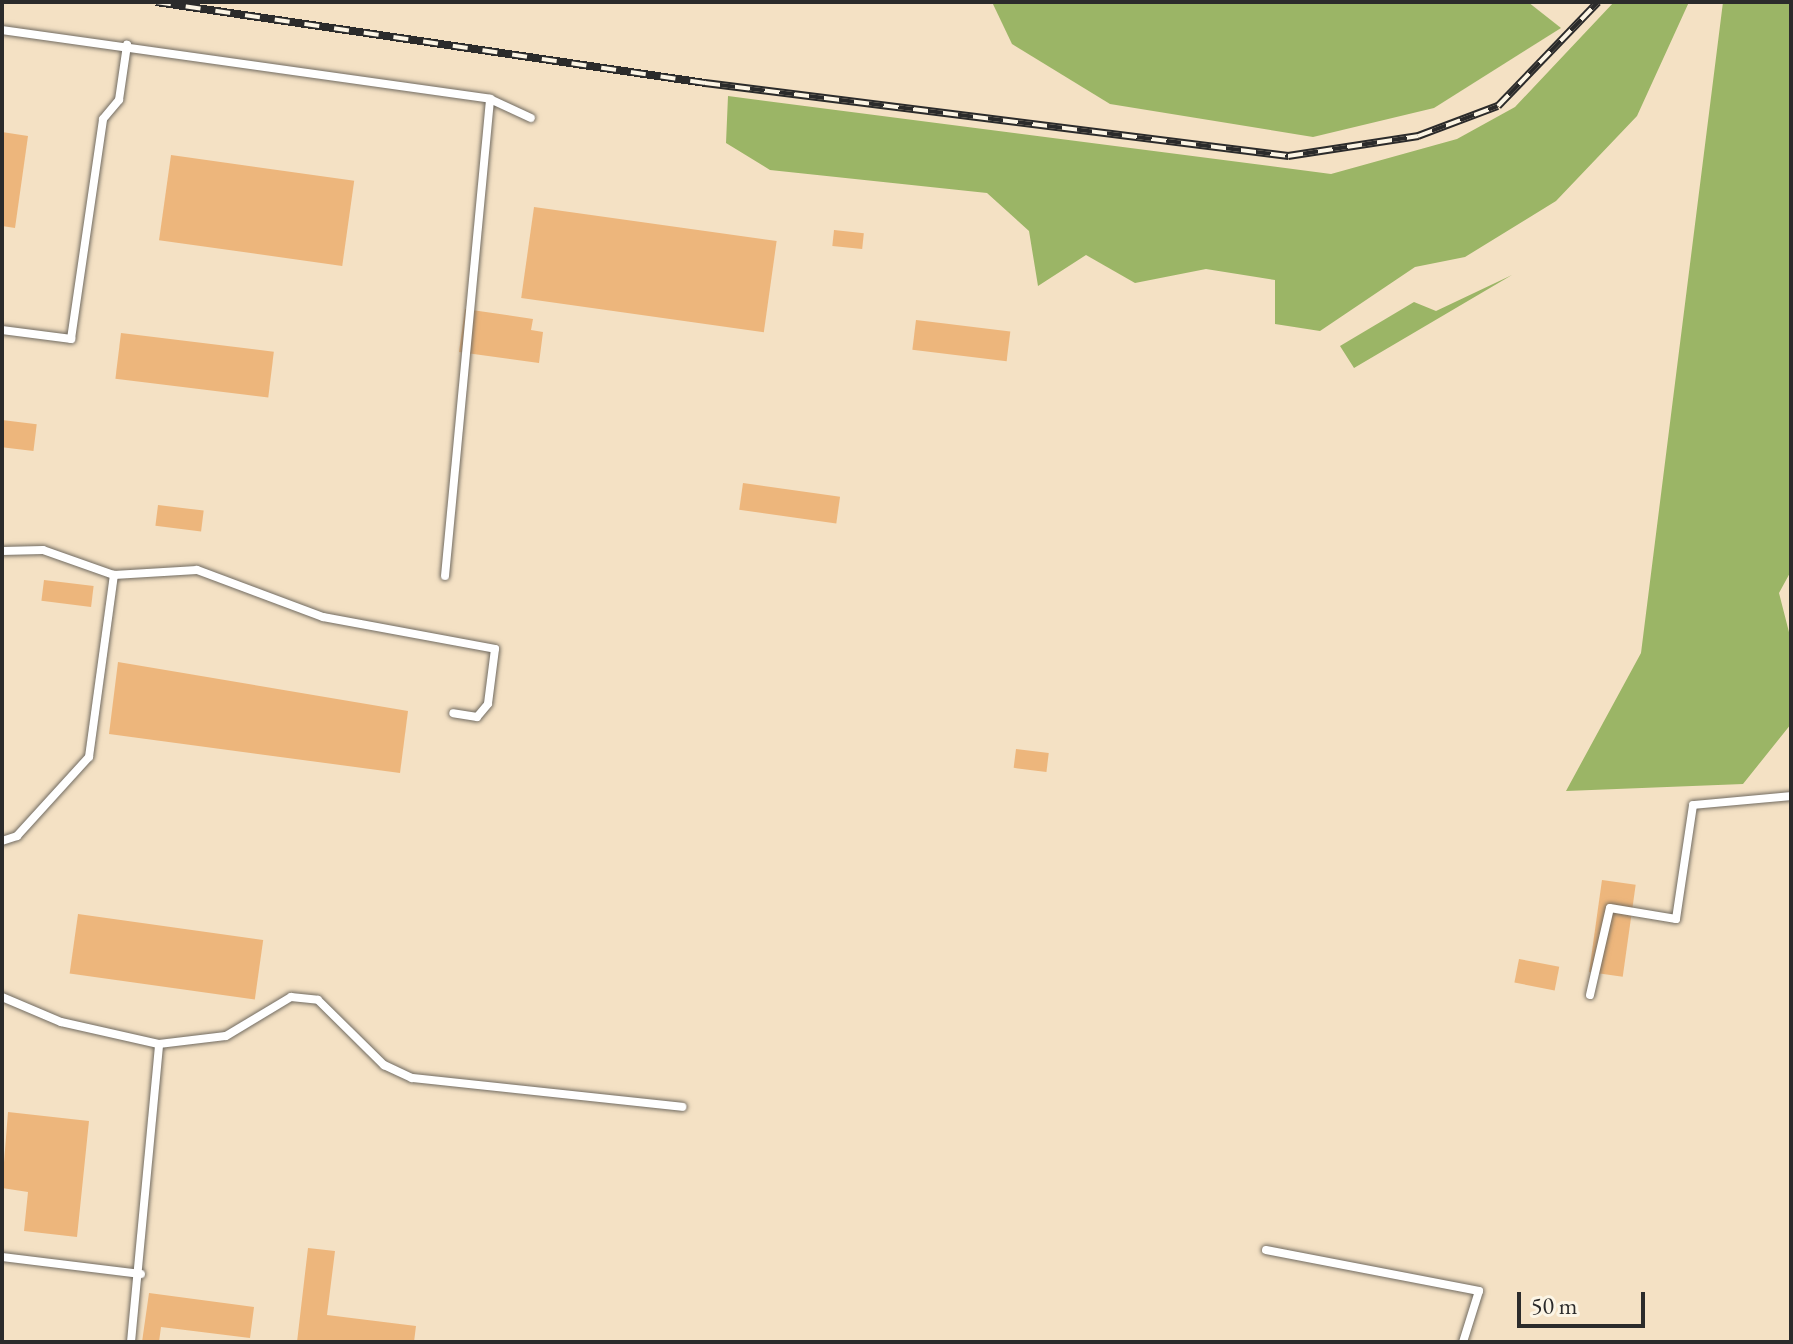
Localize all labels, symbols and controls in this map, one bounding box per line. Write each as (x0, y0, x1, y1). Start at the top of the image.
scale bar (1521, 1276, 1649, 1326)
text: 50 m (1531, 1290, 1578, 1321)

